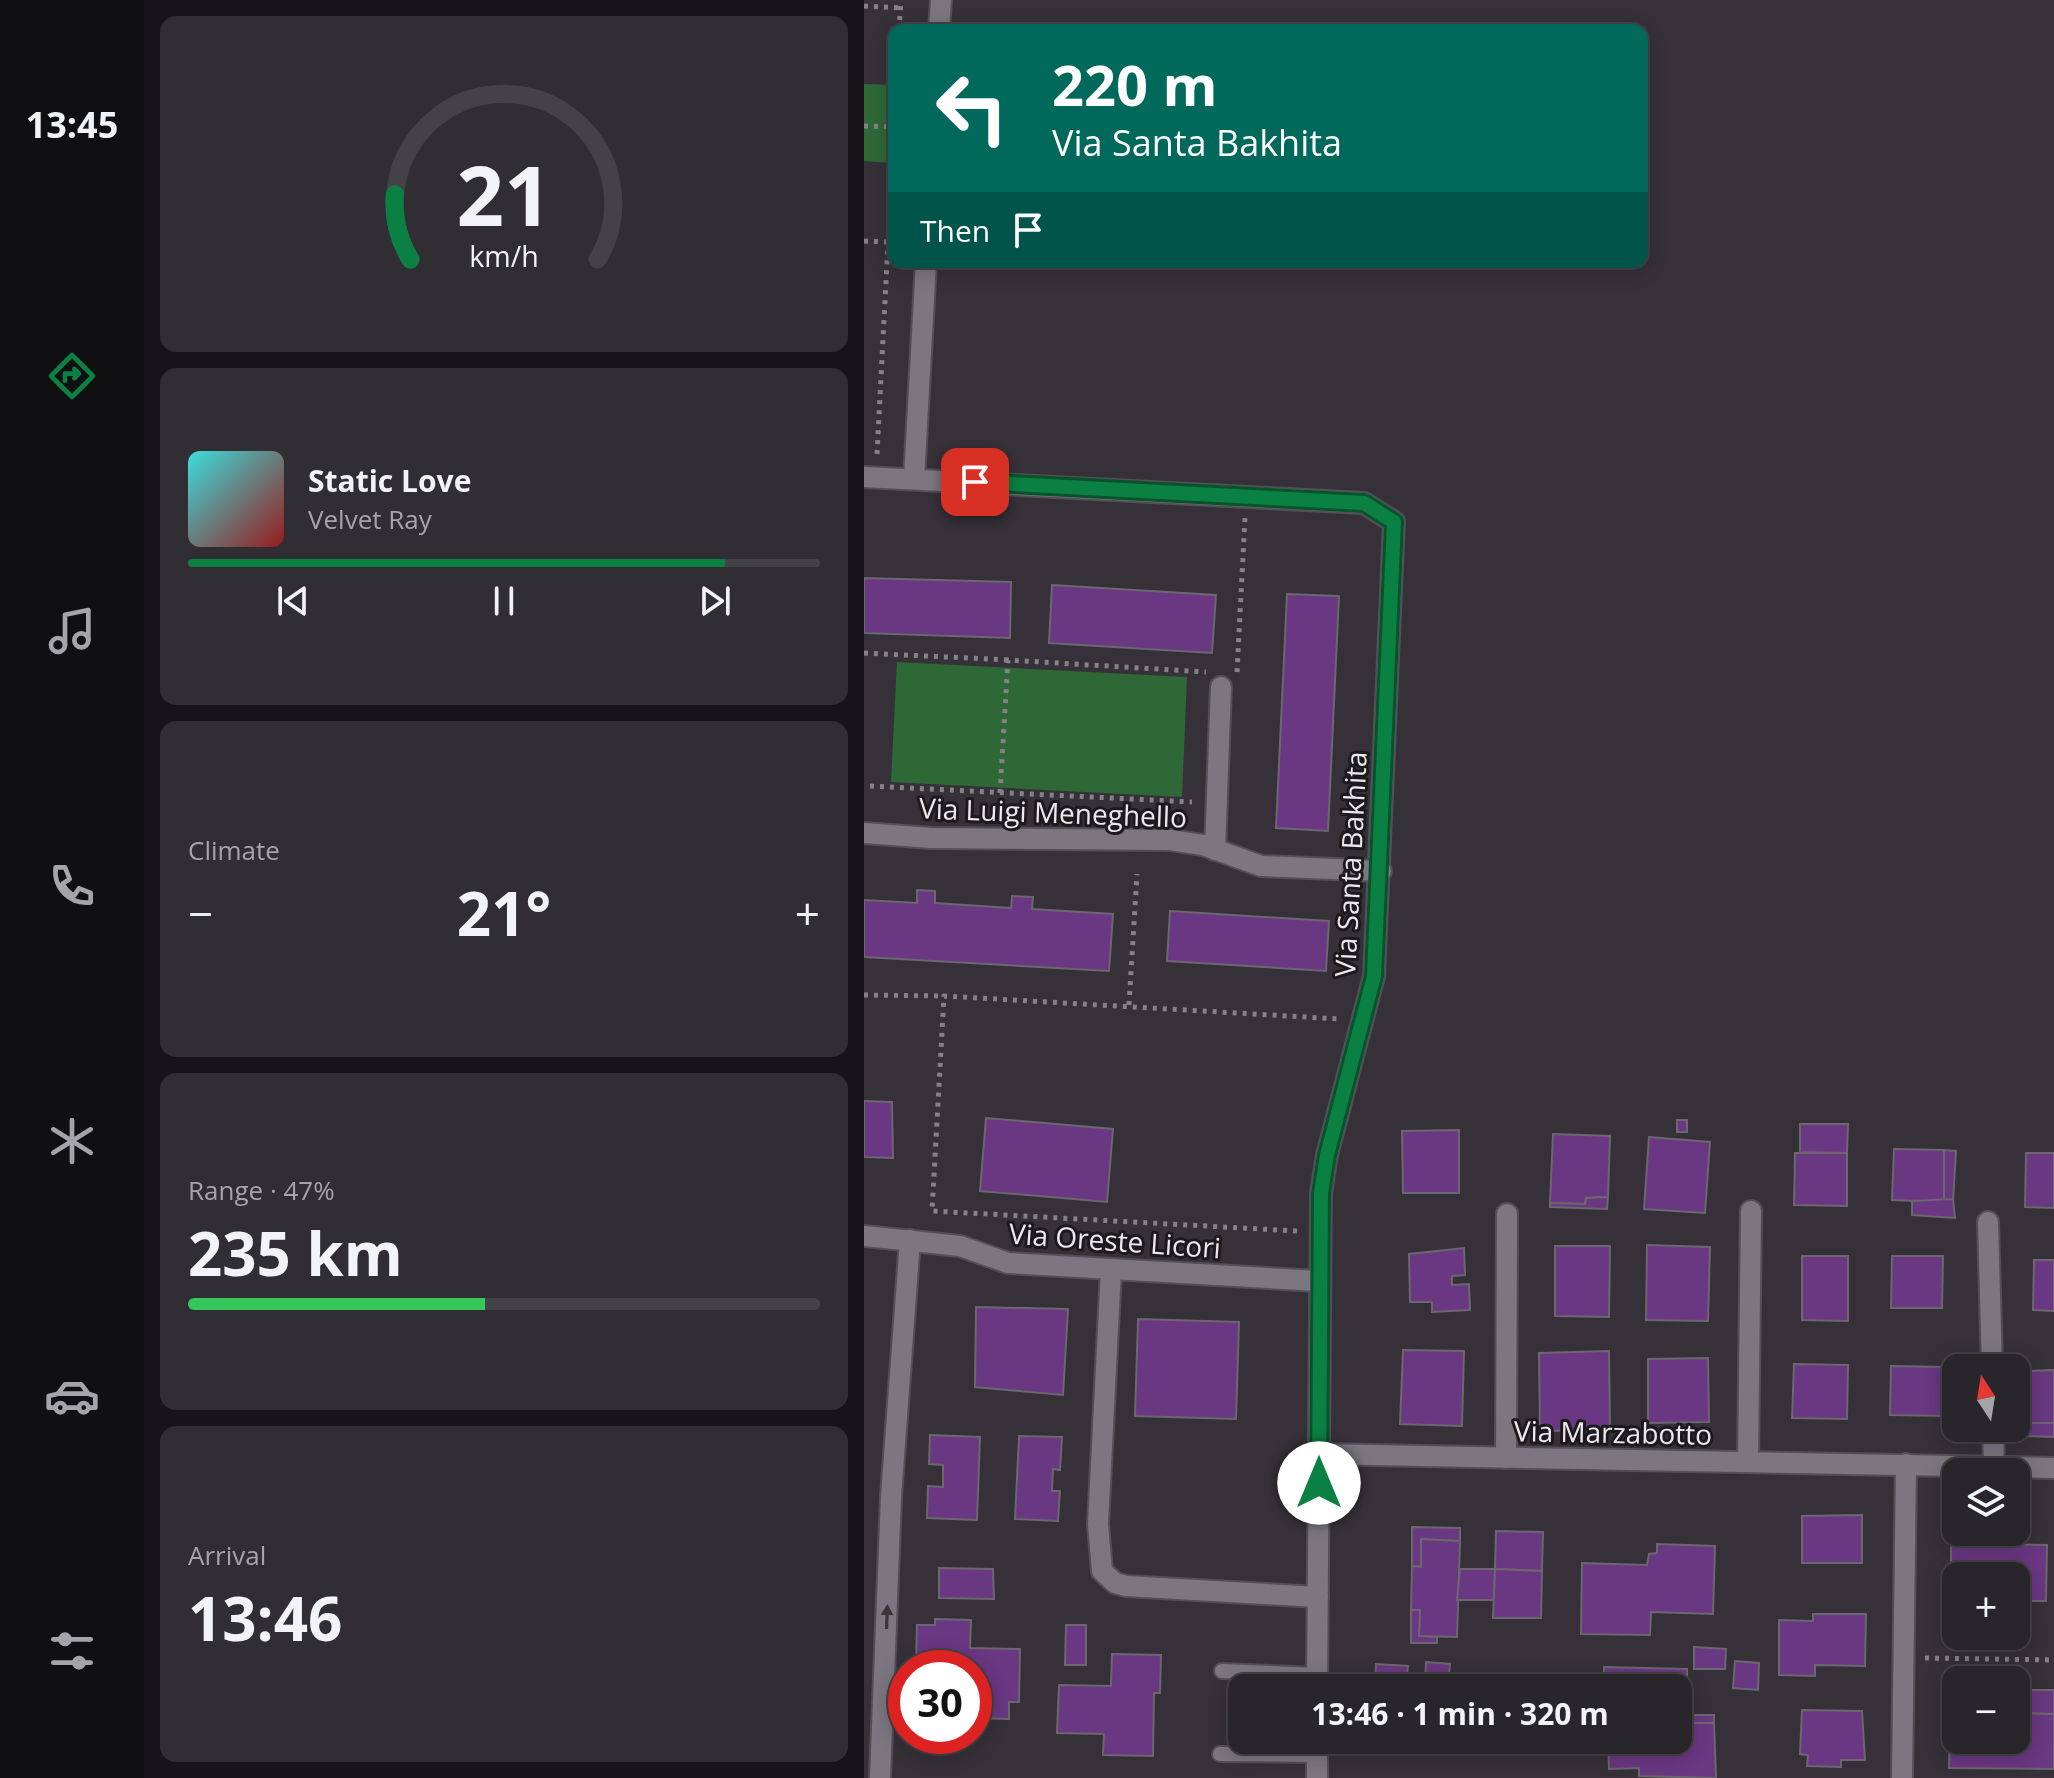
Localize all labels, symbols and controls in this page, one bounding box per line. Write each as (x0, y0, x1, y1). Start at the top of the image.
text: 220 m (1052, 46, 1218, 122)
icon: left (920, 56, 1024, 160)
text: 13:45 (26, 100, 118, 149)
text: Via Santa Bakhita (1052, 118, 1342, 167)
text: 21 (456, 137, 552, 250)
icon: arrive (1006, 208, 1050, 252)
text: Then (920, 210, 990, 251)
text: km/h (469, 236, 539, 275)
icon: directions (44, 348, 100, 404)
pin (941, 448, 1009, 516)
text: Static Love (308, 460, 471, 501)
icon: arrive (953, 460, 997, 504)
text: Velvet Ray (308, 501, 432, 537)
icon: previous (271, 579, 315, 623)
icon: pause (482, 579, 526, 623)
icon: next (693, 579, 737, 623)
icon: music (44, 603, 100, 659)
street label: Via Santa Bakhita (1325, 750, 1375, 978)
street label: Via Luigi Meneghello (918, 788, 1188, 836)
text: Climate (188, 832, 280, 868)
icon: phone (44, 858, 100, 914)
text: 21° (457, 872, 551, 954)
text: − (188, 883, 213, 943)
text: + (795, 883, 820, 943)
icon: climate (44, 1113, 100, 1169)
text: Range · 47% (188, 1172, 335, 1208)
text: 235 km (188, 1212, 403, 1294)
street label: Via Oreste Licori (1008, 1214, 1222, 1266)
north arrow (1942, 1354, 2030, 1442)
map controls (1942, 1354, 2030, 1754)
icon: car (44, 1368, 100, 1424)
street label: Via Marzabotto (1514, 1411, 1712, 1453)
position arrow (1277, 1441, 1361, 1525)
button: layers (1942, 1458, 2030, 1546)
text: Arrival (188, 1537, 266, 1573)
button: + (1942, 1562, 2030, 1650)
text: 13:46 (188, 1577, 342, 1659)
one-way arrow (880, 1604, 893, 1629)
icon: filters (44, 1623, 100, 1679)
speed limit sign: 30 (888, 1650, 992, 1754)
button: − (1942, 1666, 2030, 1754)
text: 13:46 · 1 min · 320 m (1311, 1693, 1609, 1734)

